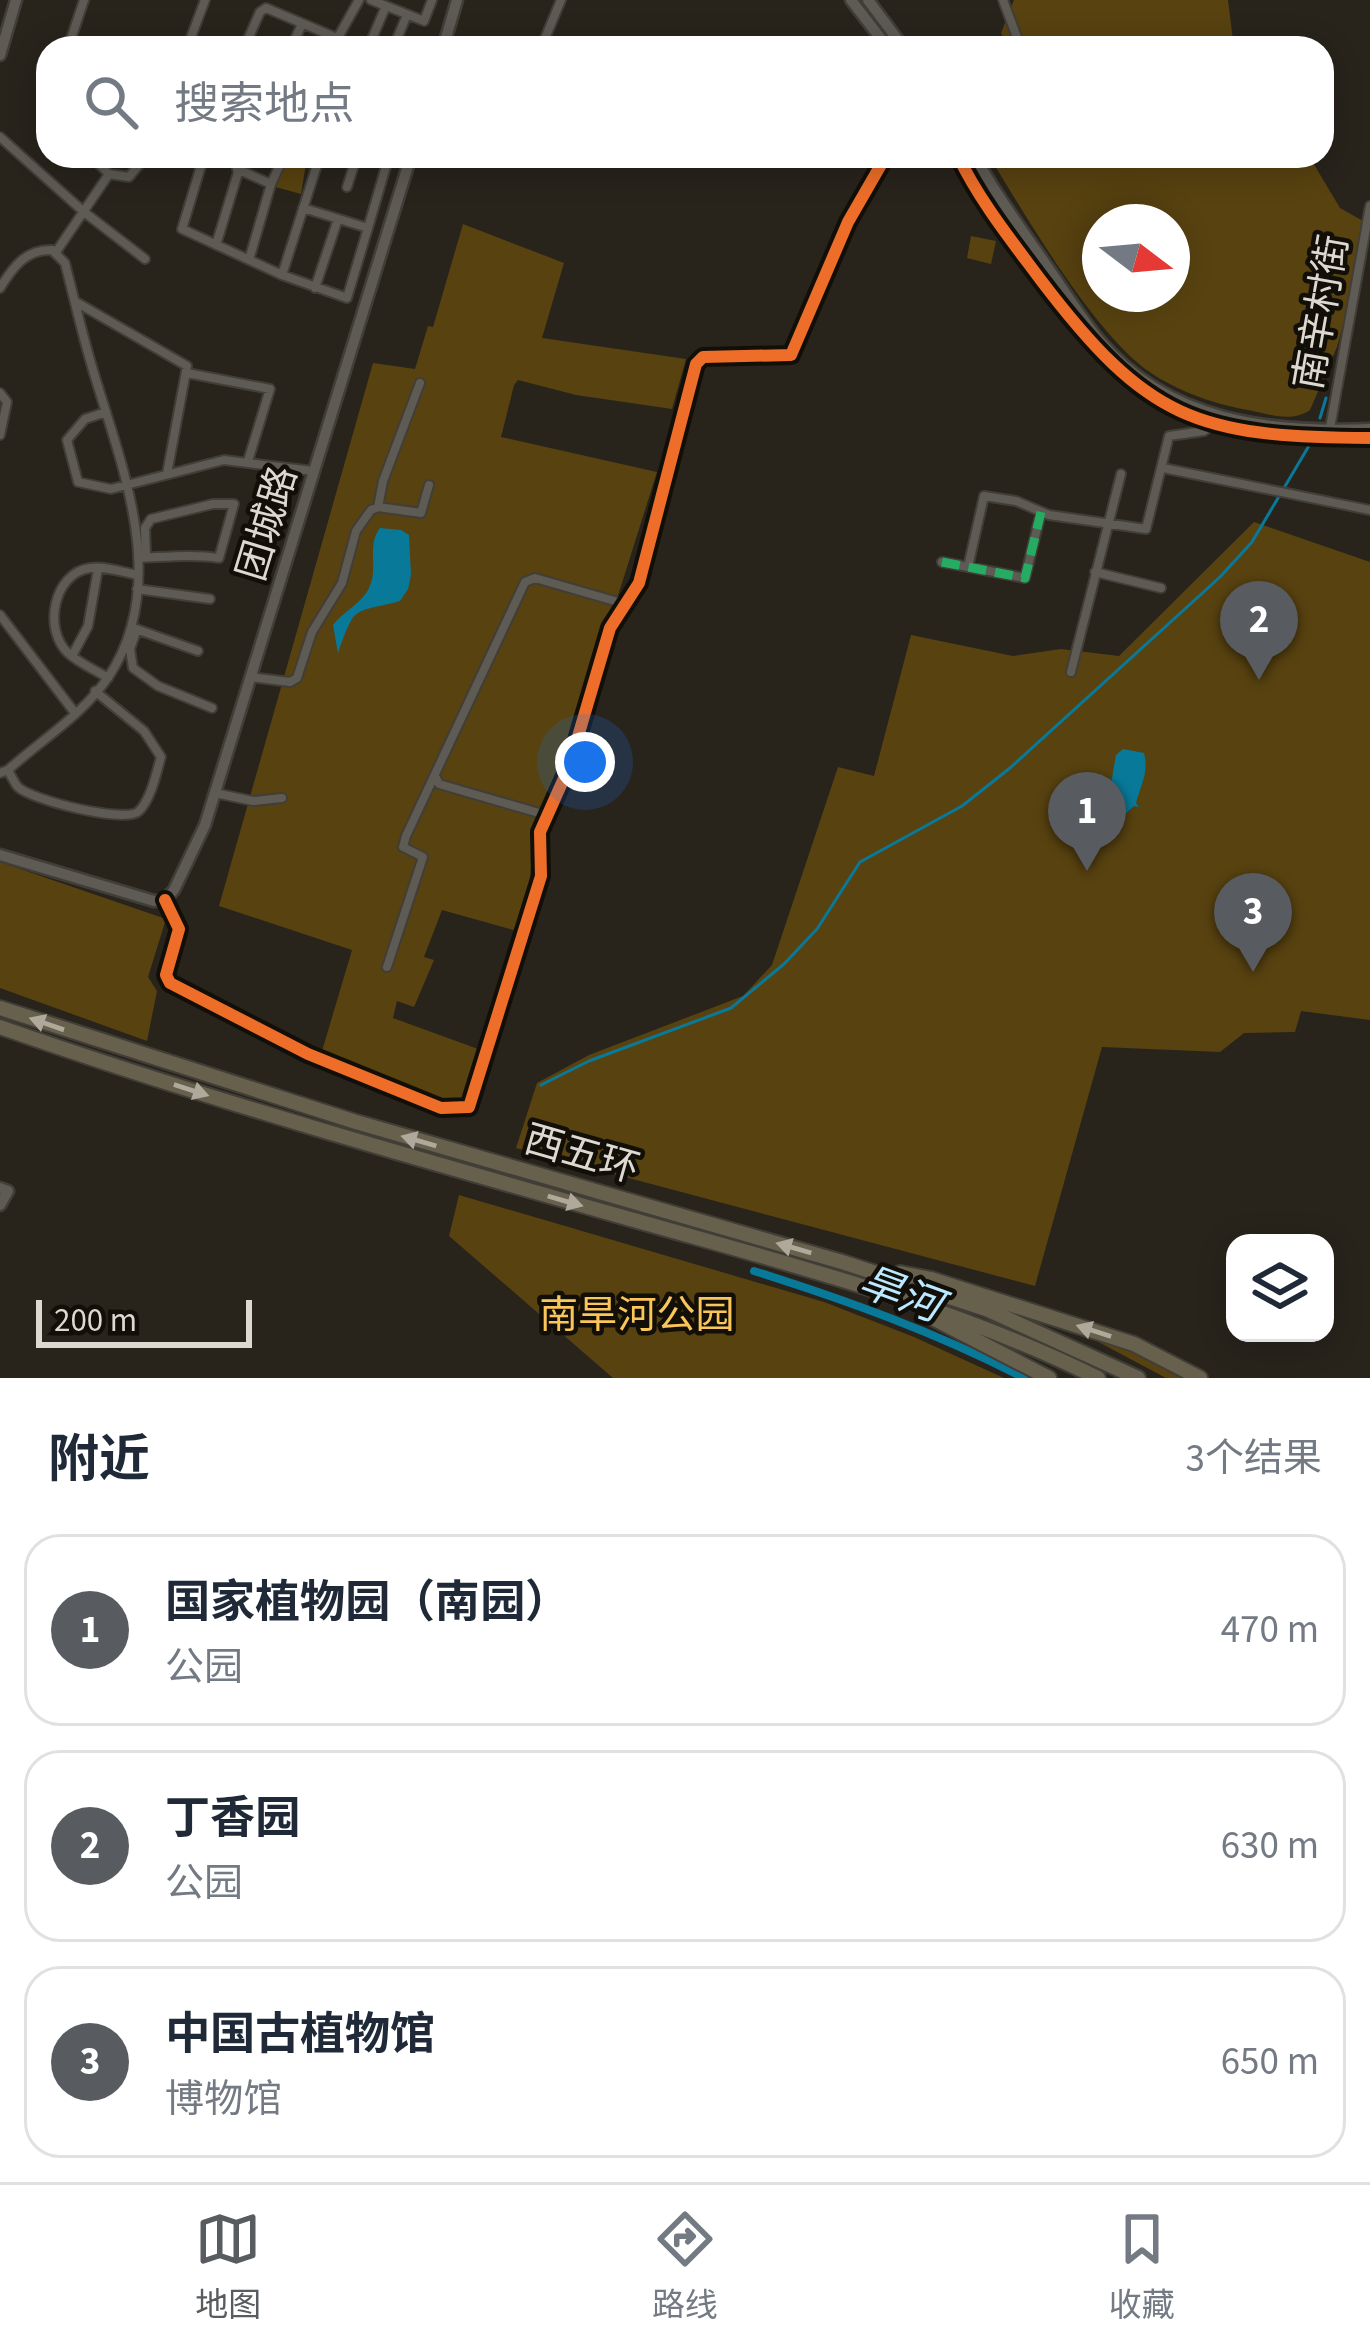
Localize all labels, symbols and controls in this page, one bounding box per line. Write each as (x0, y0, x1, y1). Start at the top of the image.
search box (36, 36, 1334, 168)
icon: search (78, 69, 144, 135)
text: 搜索地点 (174, 73, 354, 137)
north arrow (1082, 204, 1190, 312)
street label: 南辛村街 (1281, 231, 1363, 394)
street label: 团城路 (224, 459, 312, 588)
pin: 2 (1220, 581, 1298, 680)
your location (555, 732, 615, 792)
pin: 1 (1048, 772, 1126, 871)
pin: 3 (1214, 873, 1292, 972)
one-way arrow (28, 1014, 64, 1033)
one-way arrow (173, 1081, 210, 1100)
street label: 西五环 (517, 1112, 645, 1198)
one-way arrow (400, 1130, 437, 1149)
one-way arrow (547, 1192, 584, 1211)
map controls (1226, 1234, 1334, 1342)
button: layers (1226, 1234, 1334, 1342)
one-way arrow (775, 1237, 812, 1256)
water label: 旱河 (851, 1252, 957, 1340)
park label: 南旱河公园 (539, 1288, 735, 1344)
scale bar (36, 1294, 252, 1347)
text: 200 m (54, 1297, 137, 1344)
one-way arrow (1075, 1321, 1112, 1339)
text: 附近 (48, 1424, 150, 1496)
text: 3个结果 (1186, 1431, 1322, 1487)
text: 国家植物园（南园） (165, 1571, 570, 1635)
text: 1 (80, 1602, 100, 1658)
text: 470 m (1221, 1602, 1319, 1658)
text: 公园 (165, 1640, 243, 1696)
text: 丁香园 (165, 1787, 300, 1851)
text: 2 (80, 1818, 100, 1874)
text: 630 m (1221, 1818, 1319, 1874)
text: 公园 (165, 1856, 243, 1912)
text: 中国古植物馆 (165, 2003, 435, 2067)
text: 3 (80, 2034, 100, 2090)
text: 650 m (1221, 2034, 1319, 2090)
text: 博物馆 (165, 2072, 282, 2128)
tab: 地图 (195, 2206, 261, 2329)
tab: 路线 (652, 2206, 718, 2329)
tab: 收藏 (1109, 2206, 1175, 2329)

